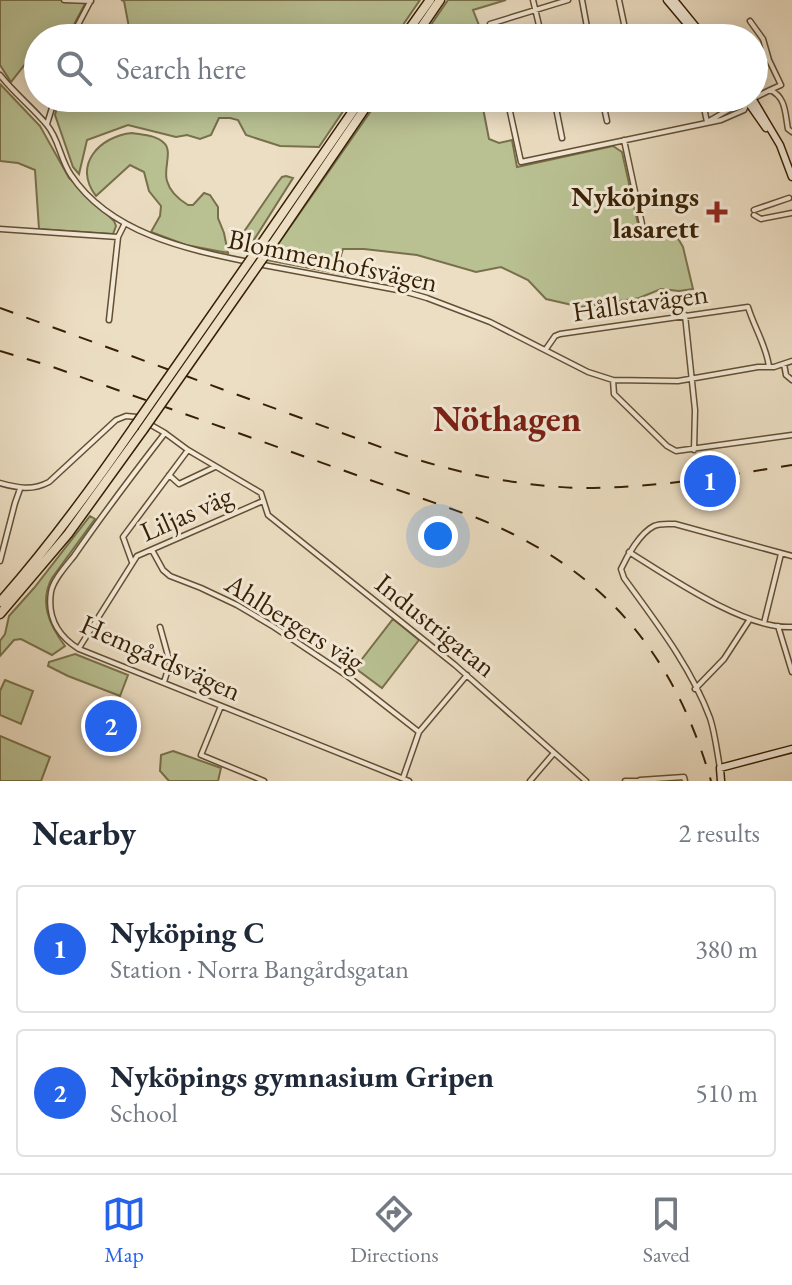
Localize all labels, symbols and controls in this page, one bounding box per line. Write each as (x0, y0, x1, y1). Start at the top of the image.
search box (24, 24, 768, 112)
icon: search (52, 46, 96, 90)
text: Search here (116, 49, 246, 88)
place label: Nyköpings lasarett (571, 178, 699, 246)
marker: Nyköpings lasarett (706, 201, 728, 223)
street label: Blommenhofsvägen (225, 220, 441, 300)
street label: Hållstavägen (570, 275, 710, 329)
district label: Nöthagen (433, 395, 581, 442)
pin: 1 (684, 451, 736, 511)
street label: Liljas väg (134, 476, 238, 549)
your location (418, 516, 458, 556)
street label: Ahlbergers väg (218, 564, 372, 679)
street label: Industrigatan (368, 565, 504, 685)
street label: Hemgårdsvägen (75, 606, 247, 709)
pin: 2 (85, 696, 137, 756)
text: Nearby (32, 811, 136, 855)
text: 2 results (679, 816, 760, 850)
text: Nyköping C (110, 913, 265, 952)
text: 1 (53, 932, 67, 966)
text: 380 m (695, 932, 758, 966)
text: Station · Norra Bangårdsgatan (110, 952, 409, 986)
text: Nyköpings gymnasium Gripen (110, 1057, 494, 1096)
text: 2 (53, 1076, 67, 1110)
text: 510 m (695, 1076, 758, 1110)
text: School (110, 1096, 178, 1130)
tab: Map (102, 1192, 146, 1269)
tab: Directions (350, 1192, 439, 1269)
tab: Saved (643, 1192, 690, 1269)

